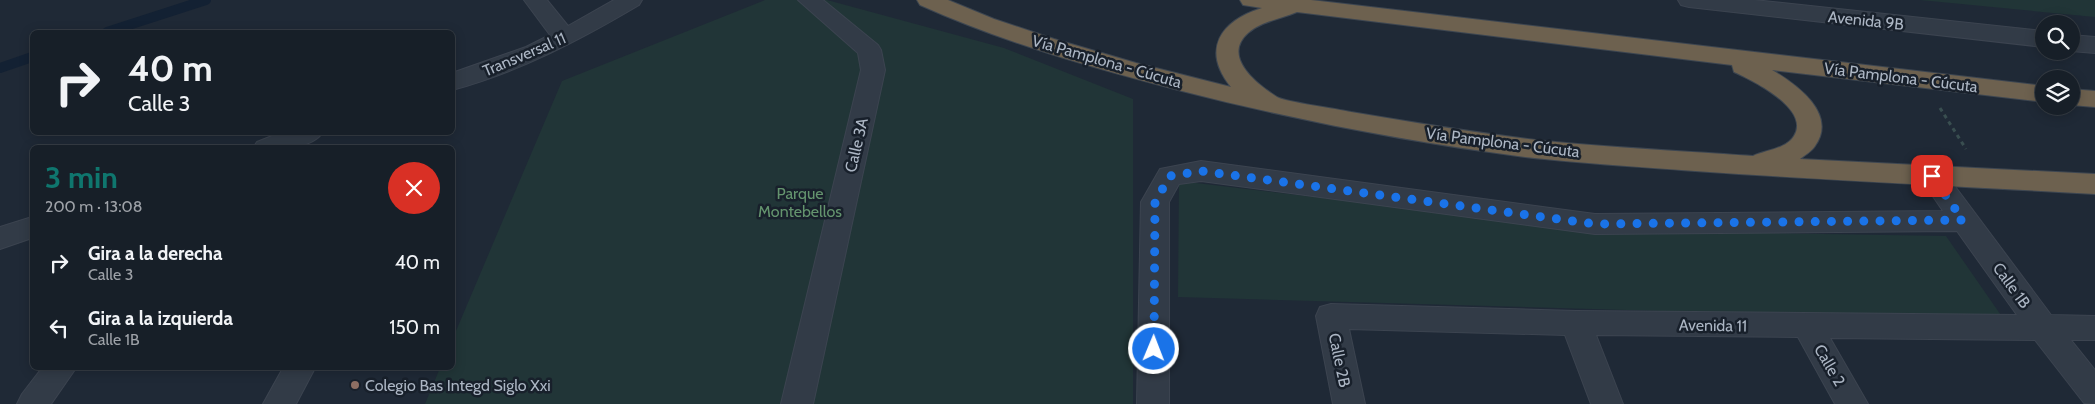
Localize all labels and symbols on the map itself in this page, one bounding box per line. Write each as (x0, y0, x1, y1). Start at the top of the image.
street label: Avenida 9B (1827, 7, 1905, 34)
street label: Transversal 11 (480, 28, 569, 80)
street label: Vía Pamplona - Cúcuta (1030, 31, 1184, 92)
street label: Vía Pamplona - Cúcuta (1823, 59, 1979, 96)
street label: Calle 3A (841, 116, 872, 174)
street label: Vía Pamplona - Cúcuta (1425, 124, 1581, 161)
pin (1911, 155, 1953, 197)
park label: Parque Montebellos (758, 184, 842, 221)
street label: Calle 1B (1989, 259, 2035, 312)
street label: Avenida 11 (1679, 315, 1747, 336)
position arrow (1127, 322, 1179, 374)
street label: Calle 2B (1325, 331, 1355, 389)
street label: Calle 2 (1810, 341, 1849, 390)
place label: Colegio Bas Integd Siglo Xxi (365, 376, 551, 395)
marker: Colegio Bas Integd Siglo Xxi (349, 379, 361, 391)

